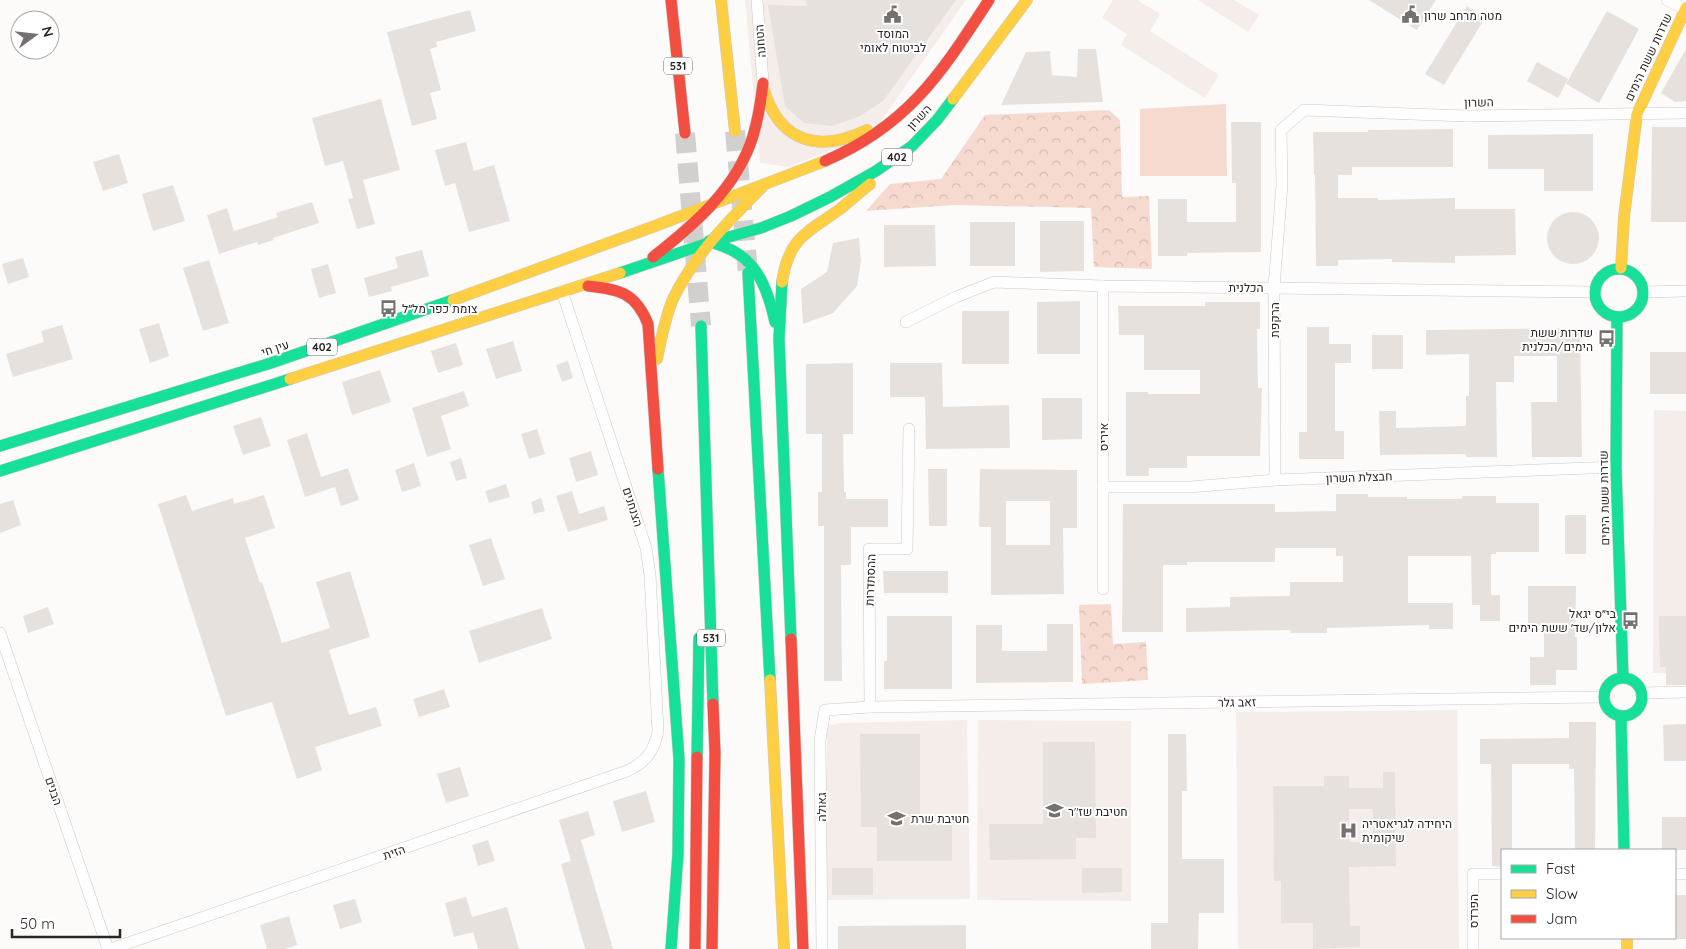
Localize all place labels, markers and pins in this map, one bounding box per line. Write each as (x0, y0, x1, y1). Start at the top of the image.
public building icon: המוסד לביטוח לאומי (883, 4, 903, 24)
public building icon: מטה מרחב שרון (1400, 5, 1420, 25)
place label: מטה מרחב שרון (1424, 8, 1502, 23)
place label: המוסד לביטוח לאומי (860, 26, 926, 55)
bus stop icon: צומת כפר מל״ל (378, 298, 398, 318)
place label: צומת כפר מל״ל (402, 301, 478, 316)
place label: שדרות ששת הימים/הכלנית (1522, 325, 1593, 354)
bus stop icon: שדרות ששת הימים/הכלנית (1597, 329, 1617, 349)
place label: בי״ס יגאל אלון/שד׳ ששת הימים (1508, 606, 1617, 635)
bus stop icon: בי״ס יגאל אלון/שד׳ ששת הימים (1620, 610, 1640, 630)
school or university icon: חטיבת שז"ר (1044, 801, 1064, 821)
place label: חטיבת שז"ר (1068, 804, 1128, 819)
school or university icon: חטיבת שרת (887, 808, 907, 828)
place label: חטיבת שרת (911, 811, 969, 826)
place label: היחידה לגריאטריה שיקומית (1362, 816, 1452, 845)
hospital icon: היחידה לגריאטריה שיקומית (1338, 820, 1358, 840)

